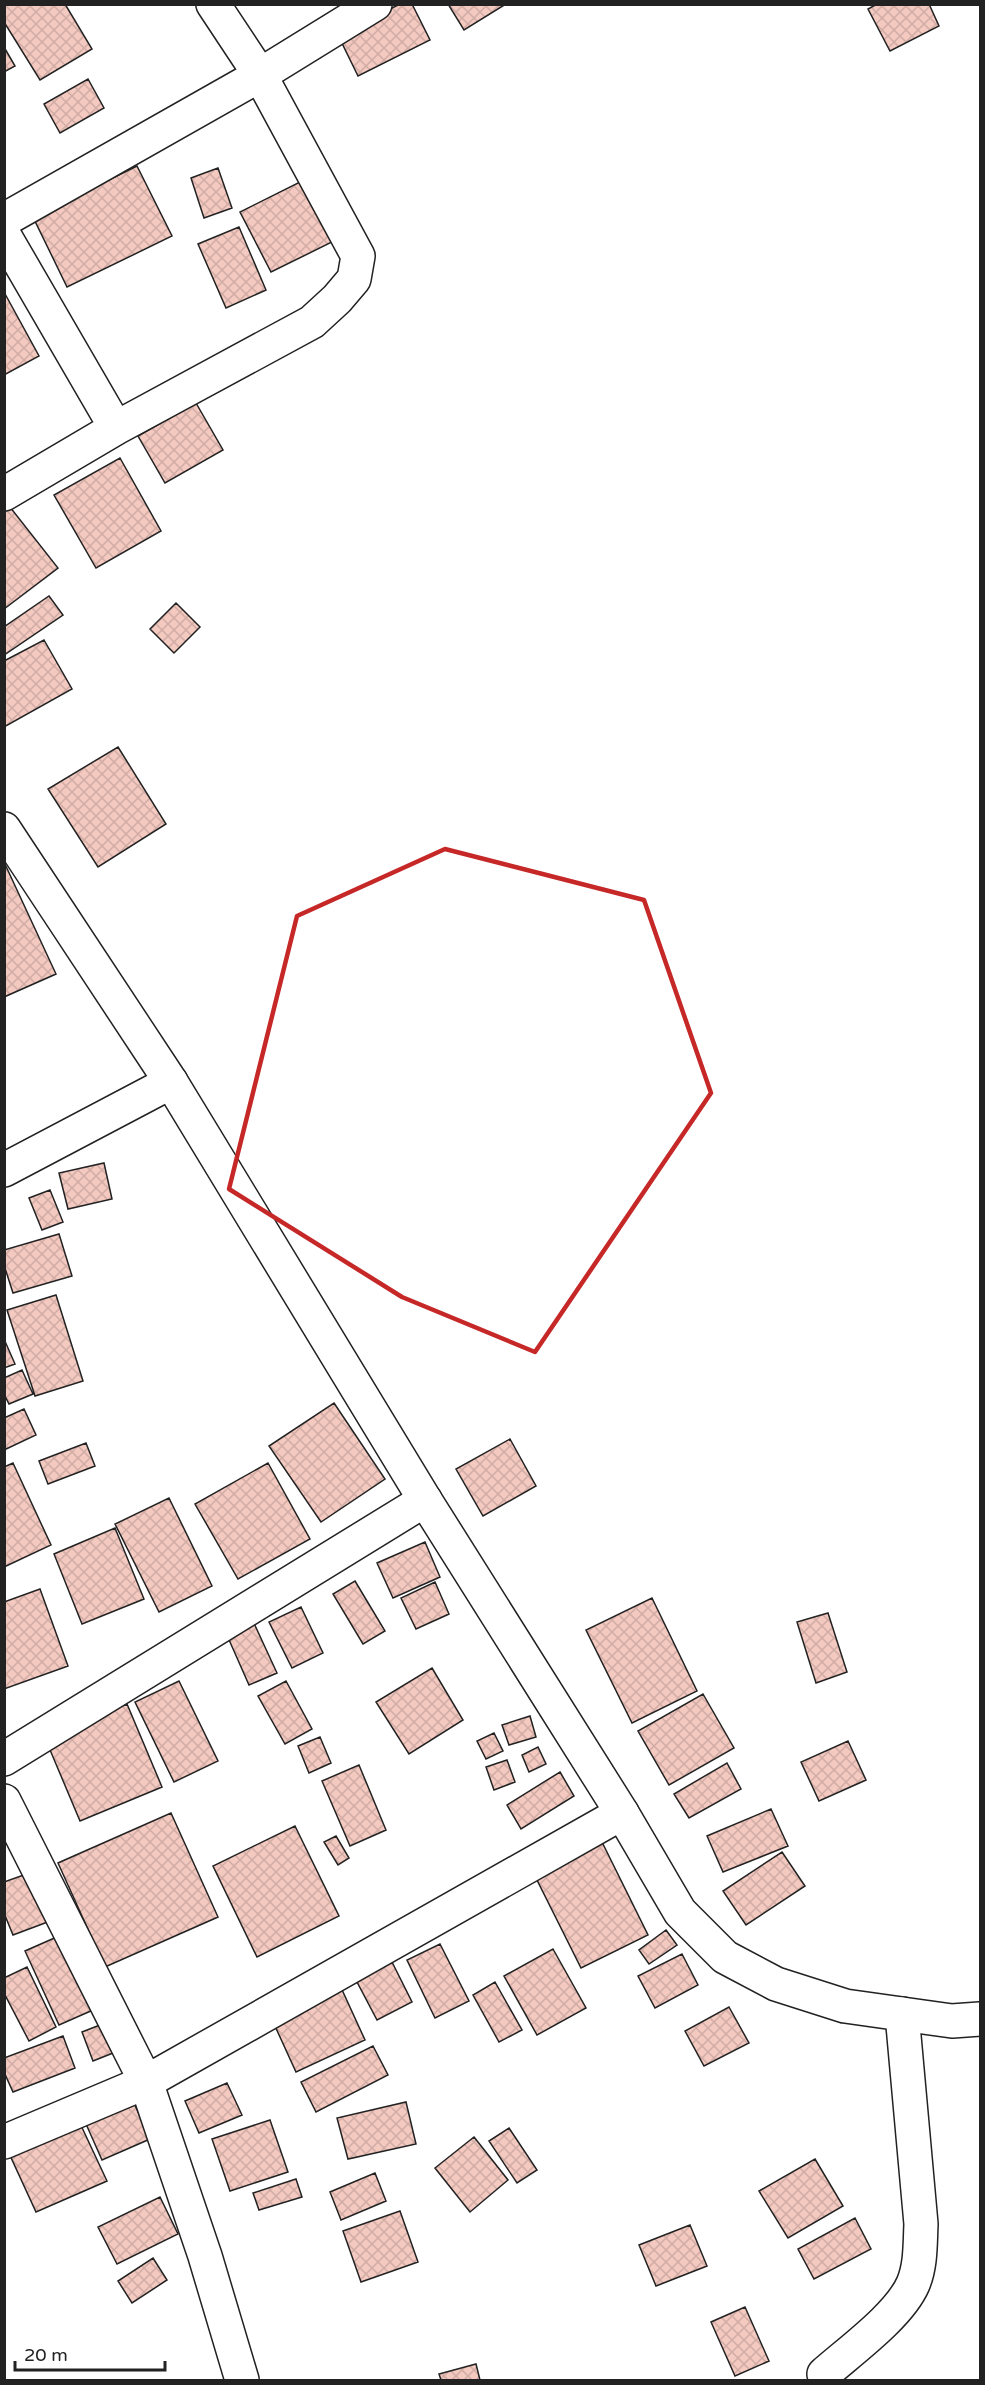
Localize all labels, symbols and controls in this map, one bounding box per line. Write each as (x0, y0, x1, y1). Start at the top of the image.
scale bar (15, 2334, 165, 2372)
text: 20 m (24, 2344, 68, 2366)

